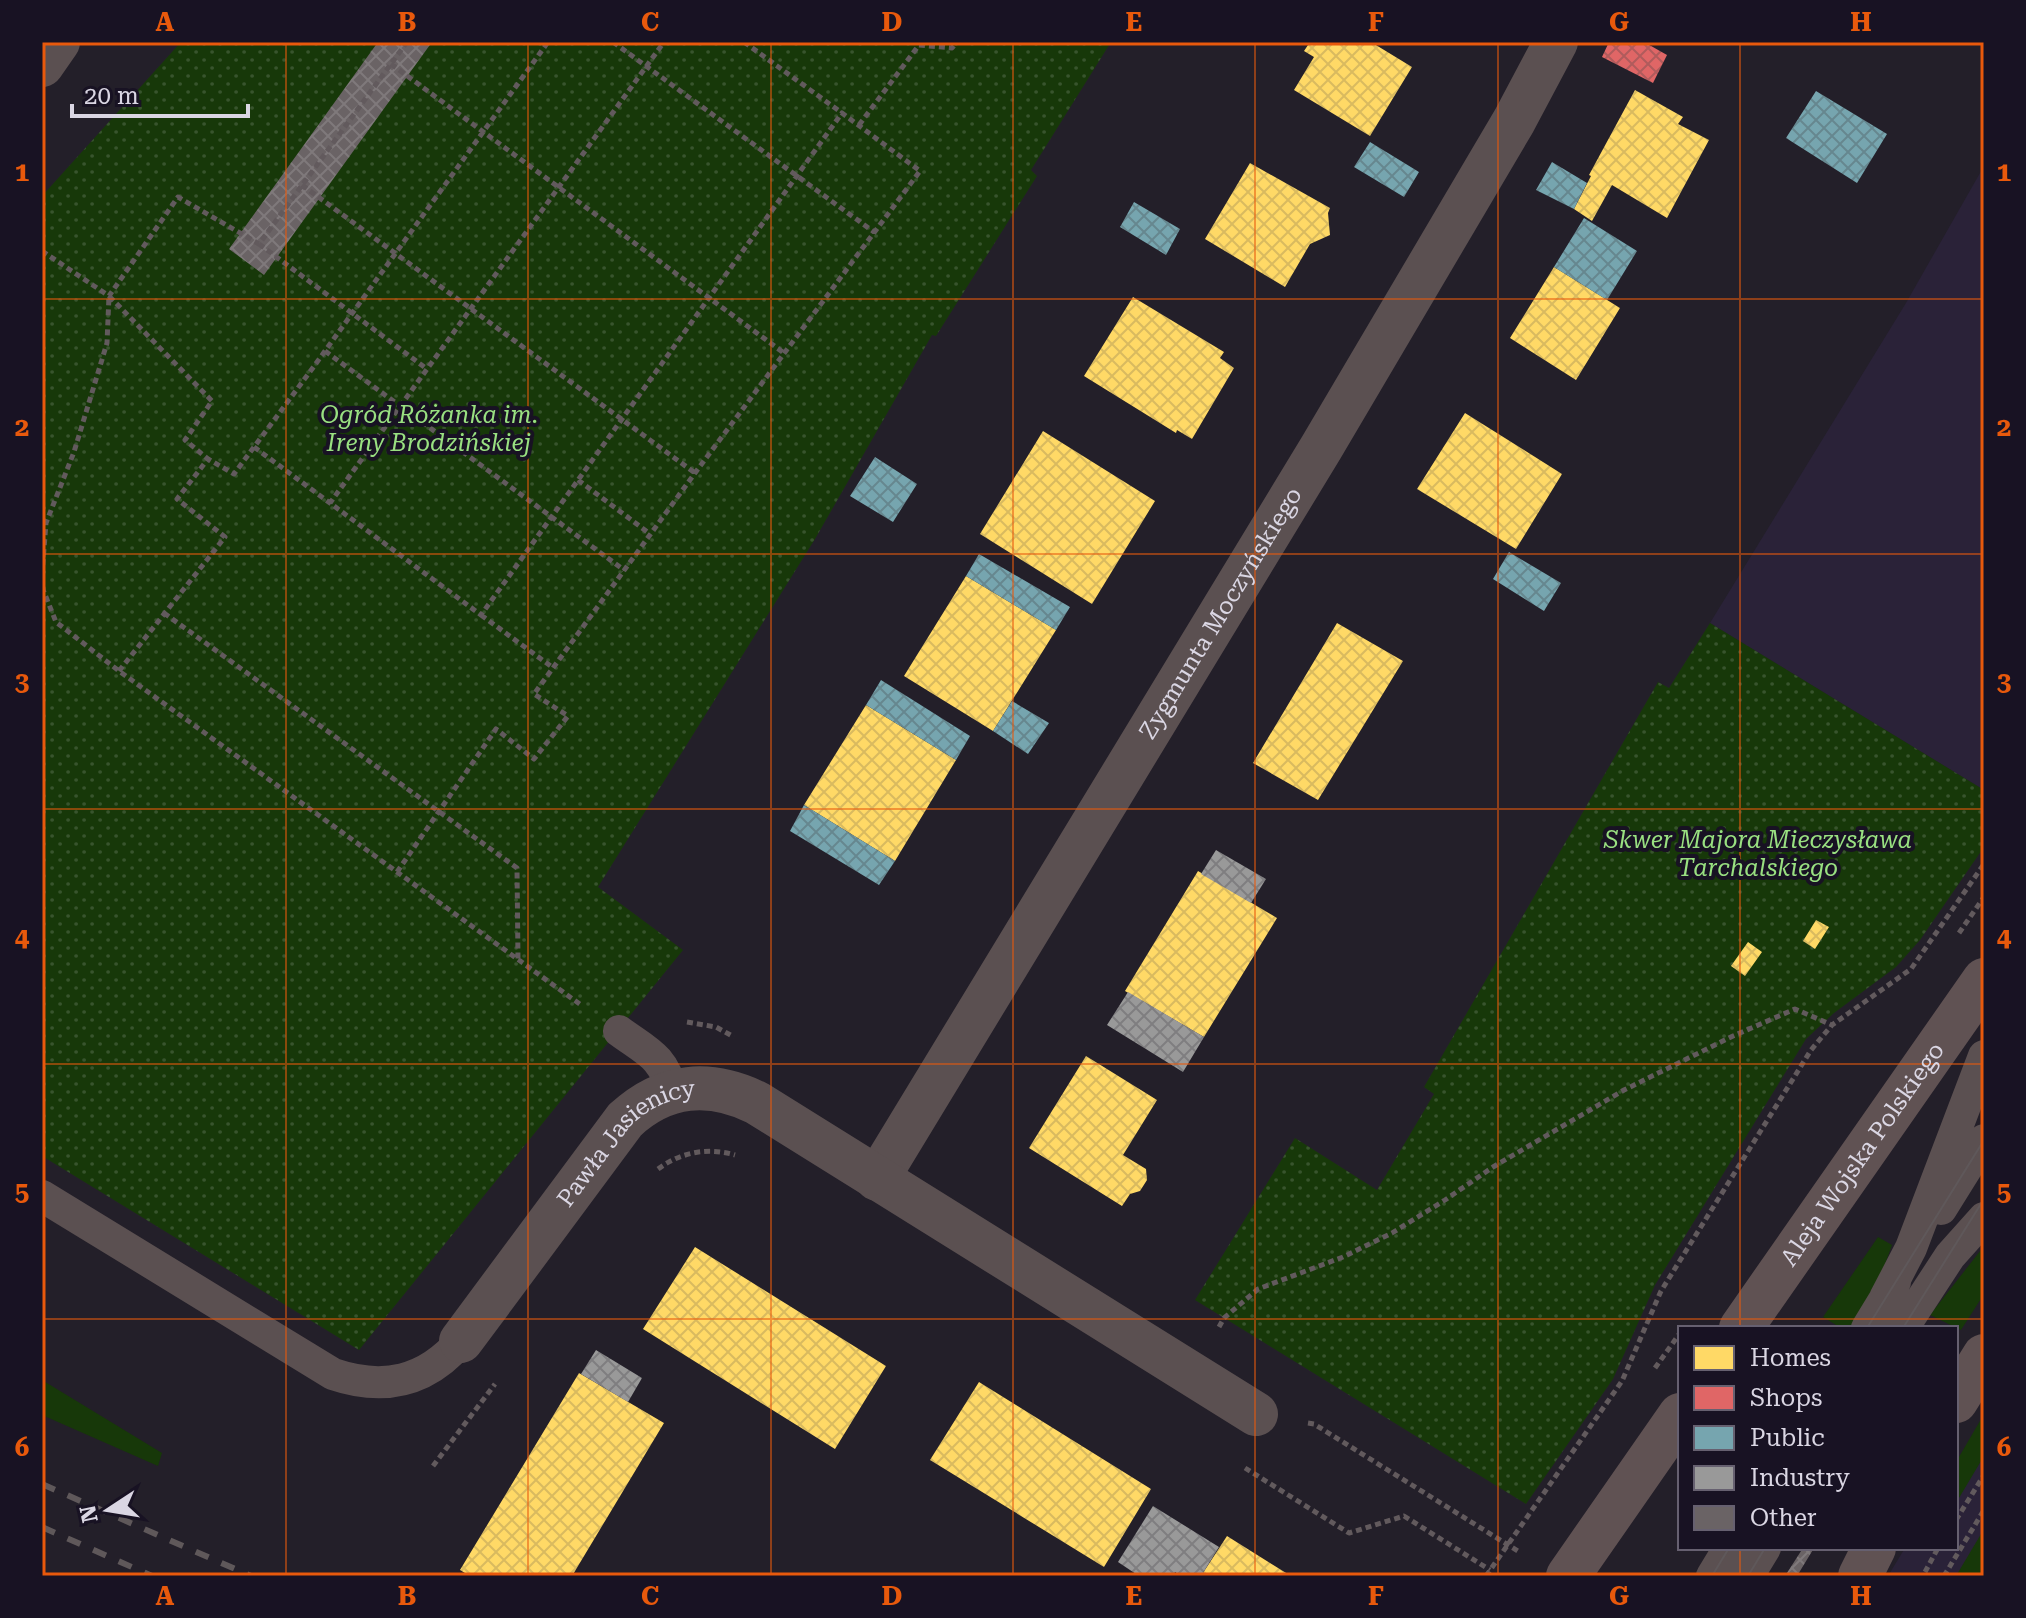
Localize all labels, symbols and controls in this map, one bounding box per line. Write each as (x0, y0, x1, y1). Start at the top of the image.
text: A (156, 7, 175, 37)
text: B (398, 7, 416, 37)
text: C (641, 7, 659, 37)
text: D (882, 7, 902, 37)
text: E (1126, 7, 1142, 37)
text: F (1368, 7, 1384, 37)
text: G (1609, 7, 1629, 37)
text: H (1850, 7, 1872, 37)
scale bar (72, 68, 248, 118)
text: 20 m (84, 82, 139, 110)
text: 1 (15, 157, 29, 187)
text: 1 (1997, 157, 2011, 187)
park label: Ogród Różanka im. Ireny Brodzińskiej (320, 401, 538, 457)
text: 2 (15, 412, 29, 442)
text: 2 (1997, 412, 2011, 442)
street label: Zygmunta Moczyńskiego (1134, 482, 1308, 744)
text: 3 (15, 667, 29, 697)
text: 3 (1997, 667, 2011, 697)
park label: Skwer Majora Mieczysława Tarchalskiego (1603, 826, 1912, 882)
text: 4 (15, 922, 30, 952)
text: 4 (1997, 922, 2012, 952)
street label: Aleja Wojska Polskiego (1775, 1037, 1950, 1271)
street label: Pawła Jasienicy (551, 1074, 697, 1212)
text: 5 (15, 1177, 29, 1207)
text: 5 (1997, 1177, 2011, 1207)
legend (1678, 1326, 1958, 1550)
text: Homes (1750, 1344, 1831, 1372)
text: Shops (1750, 1384, 1822, 1412)
text: Public (1750, 1424, 1825, 1452)
text: 6 (15, 1432, 29, 1462)
text: 6 (1997, 1432, 2011, 1462)
text: Industry (1750, 1464, 1851, 1492)
north arrow (68, 1470, 148, 1550)
text: N (75, 1503, 103, 1525)
text: Other (1750, 1504, 1817, 1532)
text: A (156, 1581, 175, 1611)
text: B (398, 1581, 416, 1611)
text: C (641, 1581, 659, 1611)
text: D (882, 1581, 902, 1611)
text: E (1126, 1581, 1142, 1611)
text: F (1368, 1581, 1384, 1611)
text: G (1609, 1581, 1629, 1611)
text: H (1850, 1581, 1872, 1611)

